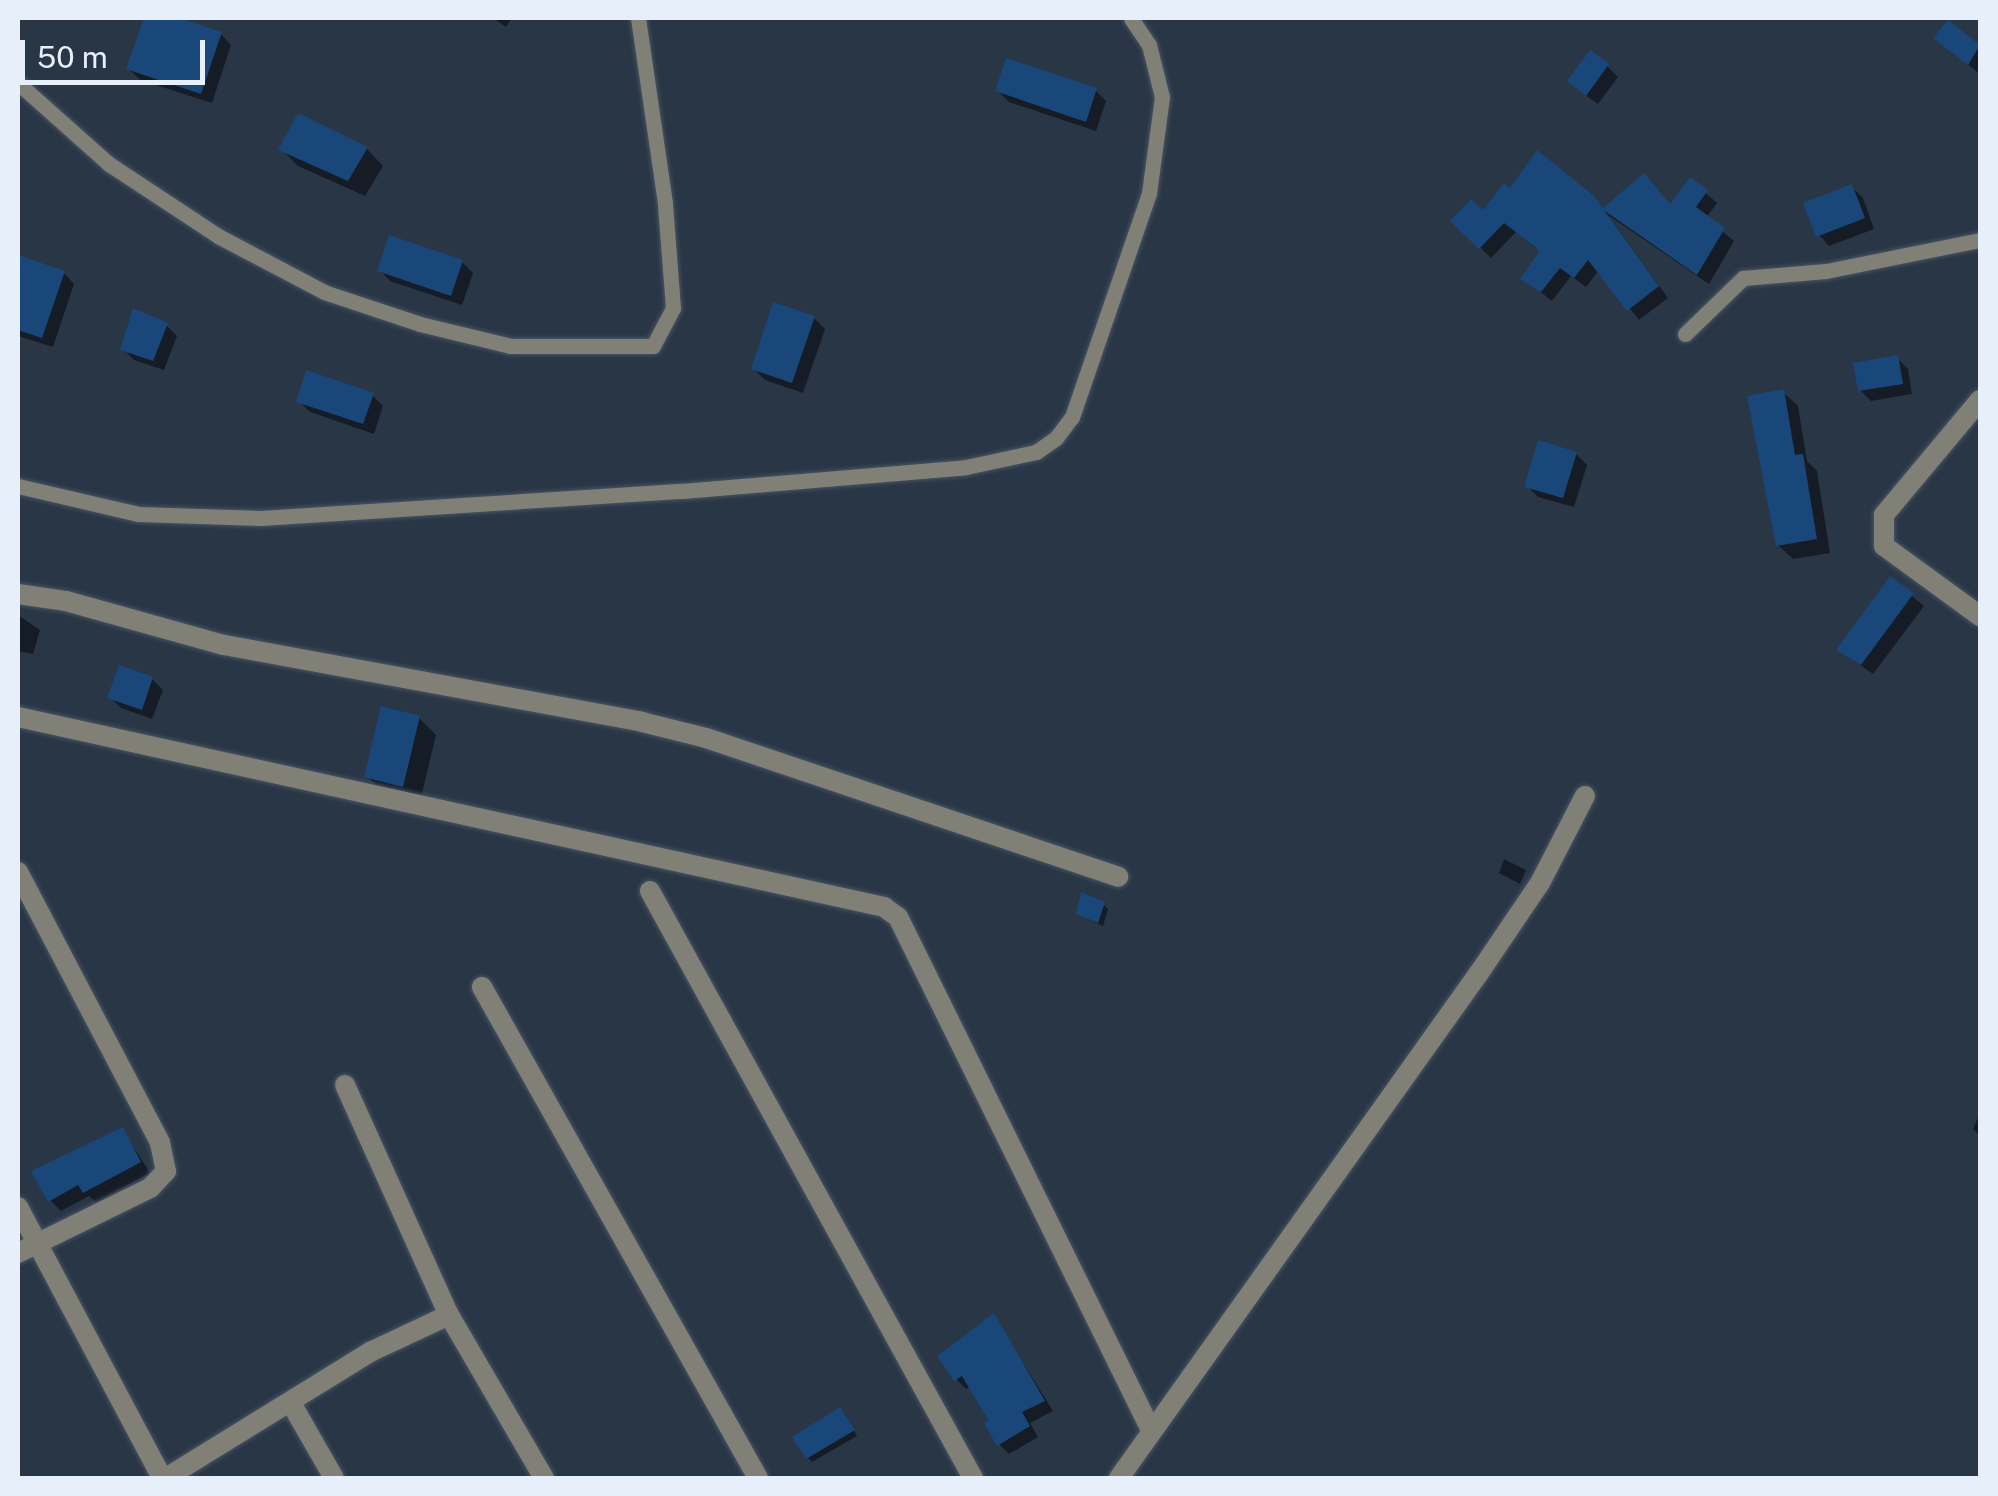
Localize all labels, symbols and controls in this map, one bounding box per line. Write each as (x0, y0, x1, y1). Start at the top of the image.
scale bar (25, 20, 210, 82)
text: 50 m (37, 39, 108, 75)

